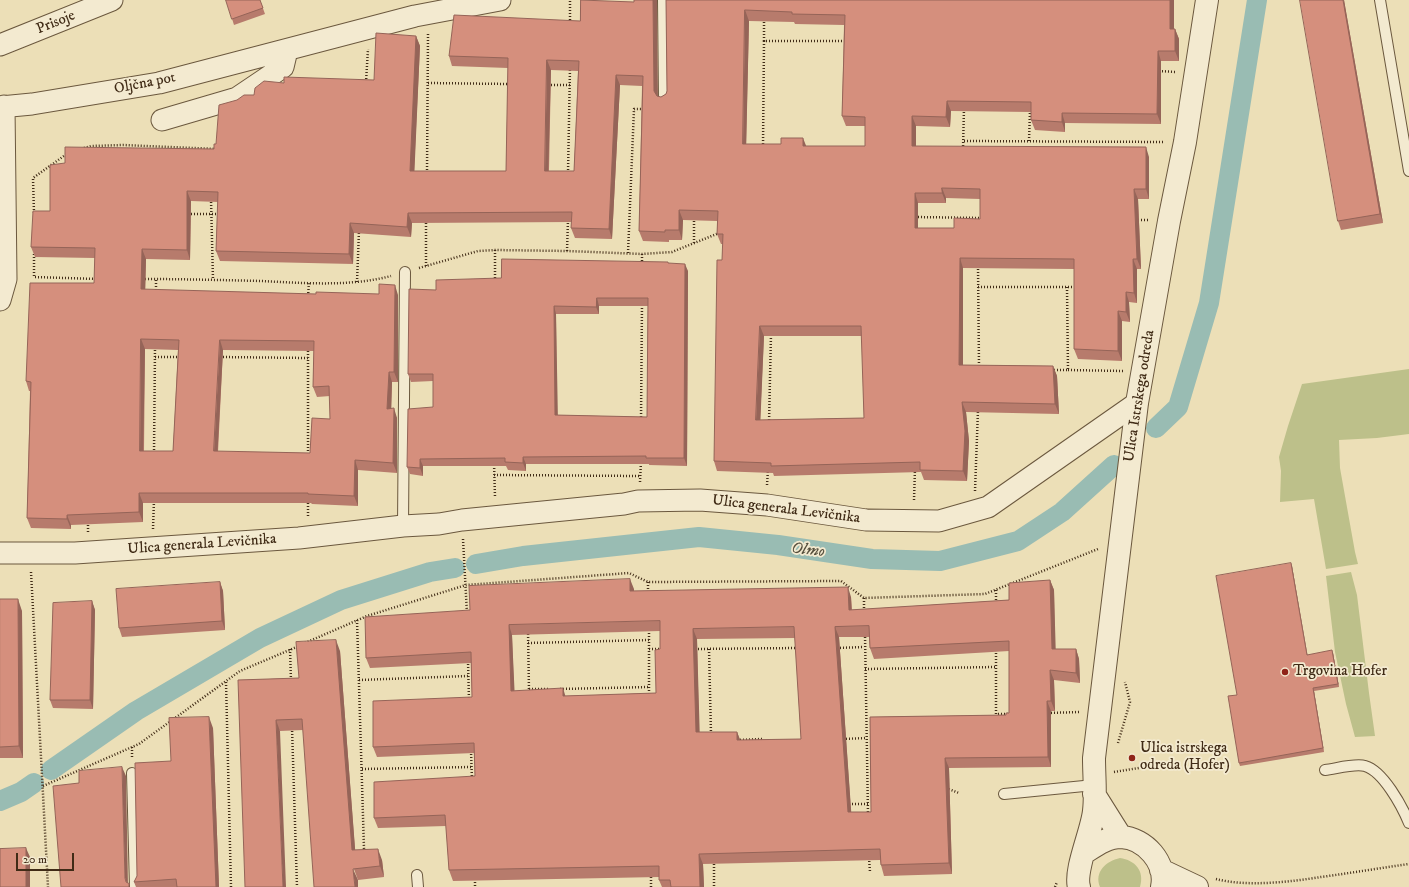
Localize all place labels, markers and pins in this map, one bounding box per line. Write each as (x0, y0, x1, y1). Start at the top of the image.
place label: Trgovina Hofer (1293, 663, 1387, 681)
marker: Trgovina Hofer (1280, 667, 1290, 677)
place label: Ulica istrskega odreda (Hofer) (1140, 740, 1230, 775)
marker: Ulica istrskega odreda (Hofer) (1127, 753, 1137, 763)

